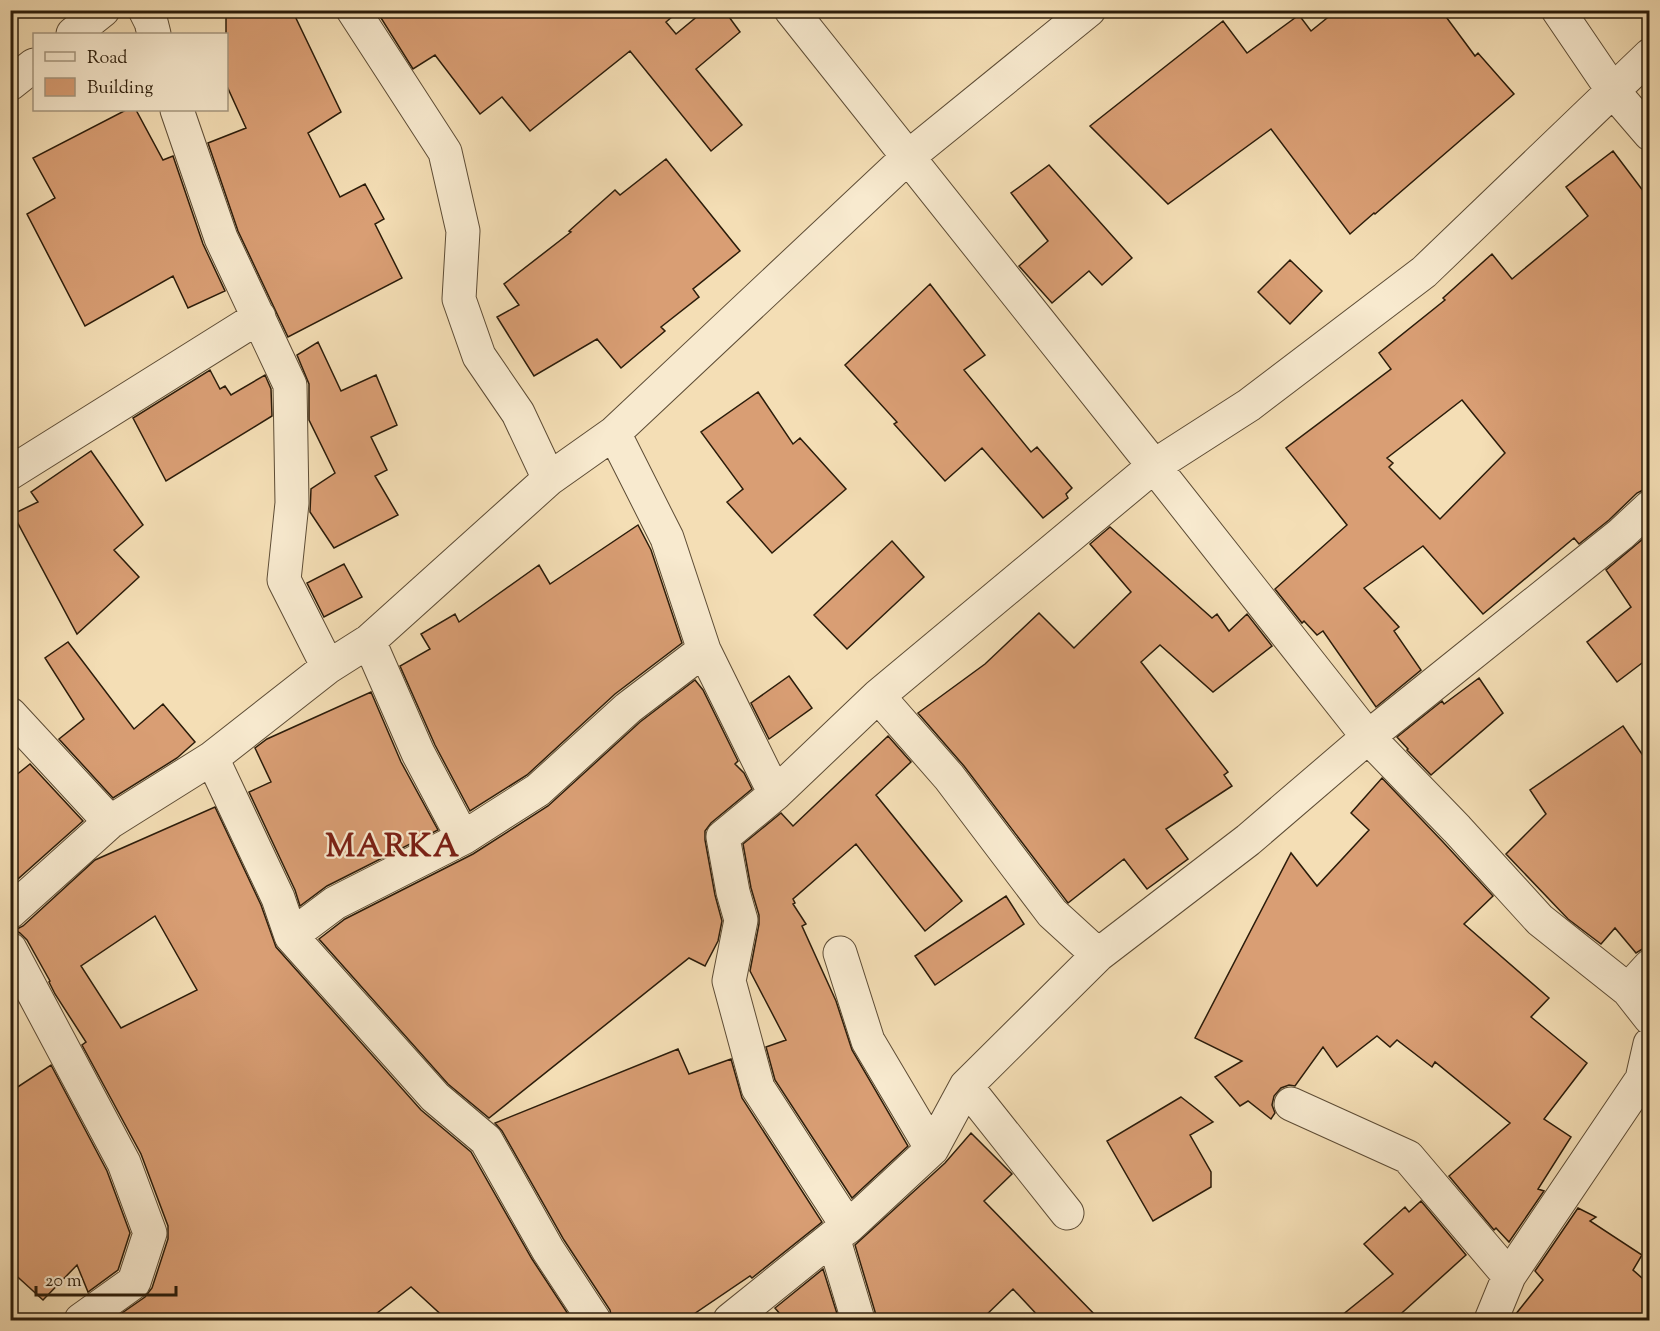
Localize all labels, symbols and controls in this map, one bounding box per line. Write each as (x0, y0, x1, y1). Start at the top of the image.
legend (33, 33, 228, 111)
text: Road (87, 46, 127, 72)
text: Building (87, 76, 153, 102)
district label: MARKA (325, 825, 461, 871)
scale bar (36, 1259, 176, 1297)
text: 20 m (45, 1269, 82, 1295)

